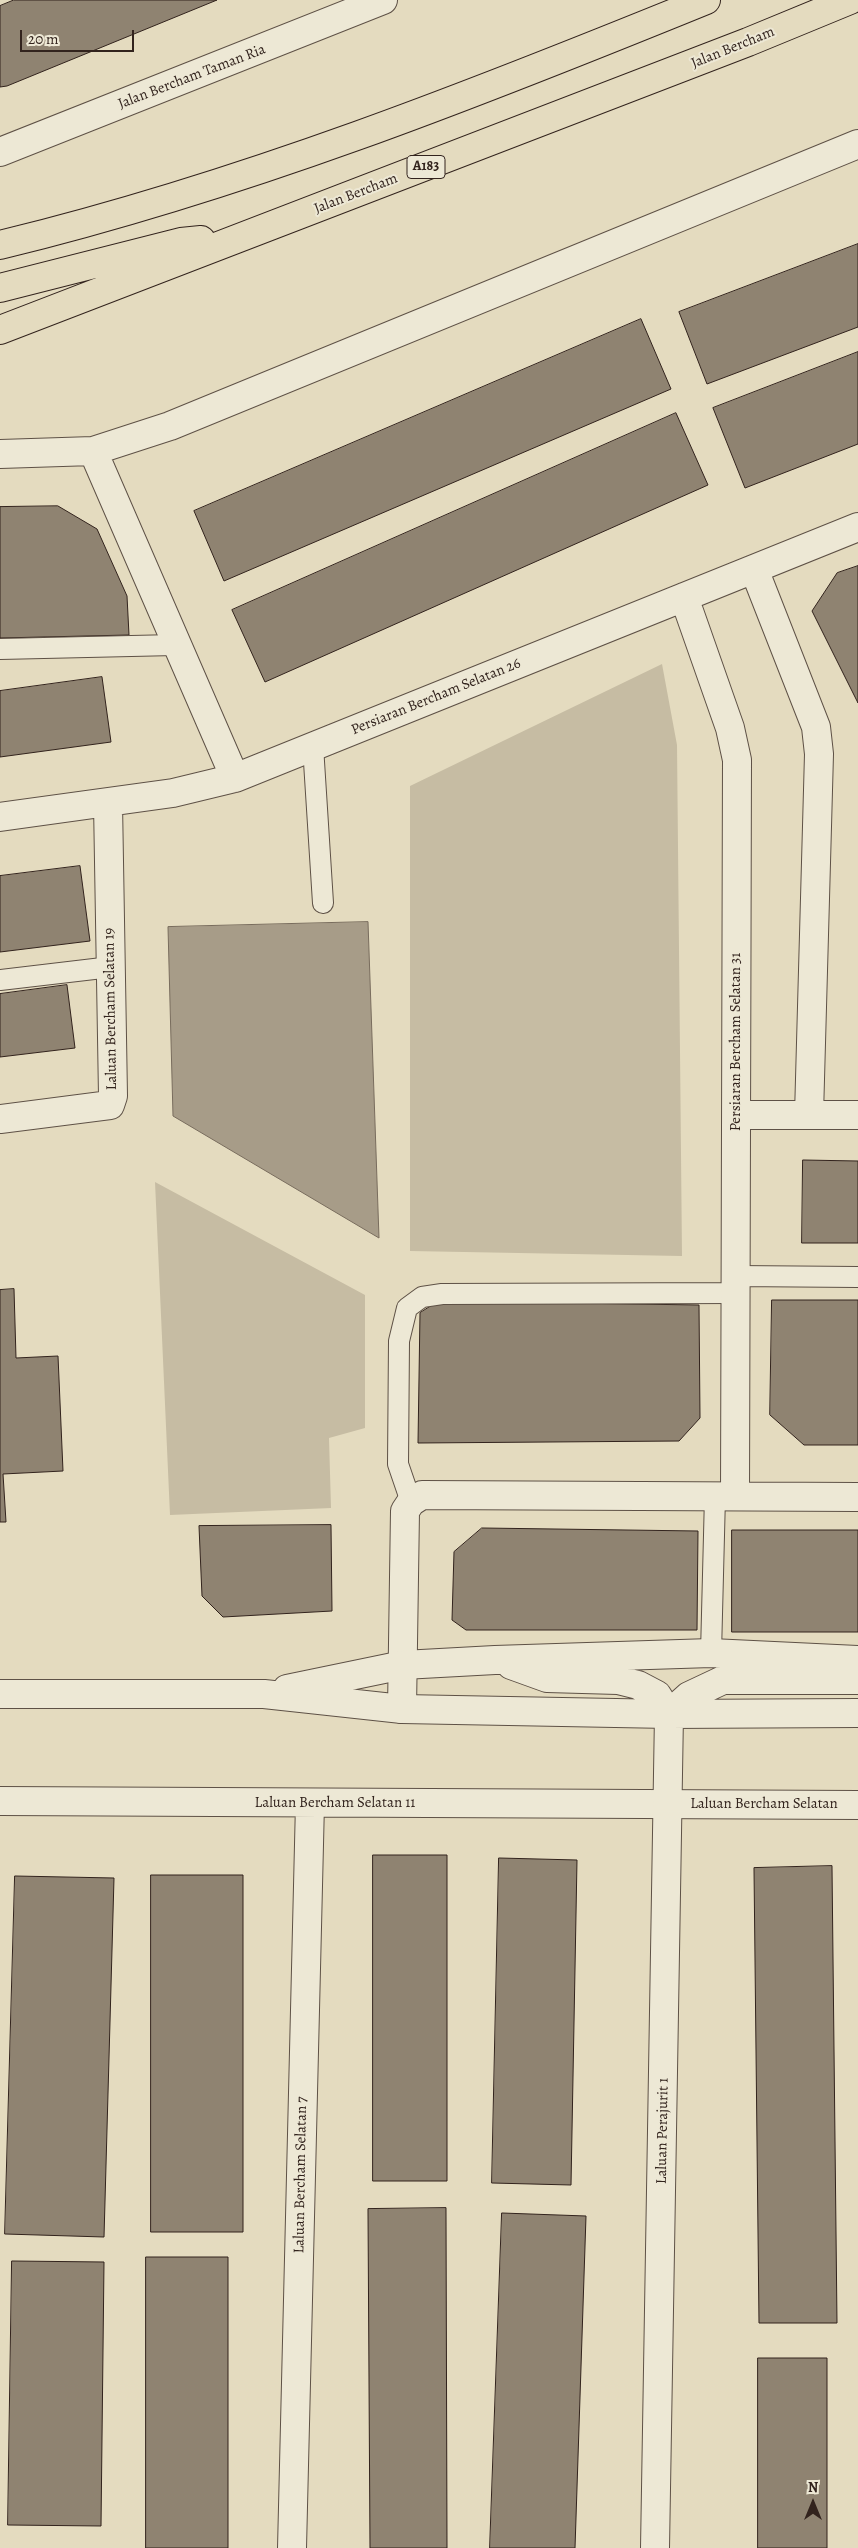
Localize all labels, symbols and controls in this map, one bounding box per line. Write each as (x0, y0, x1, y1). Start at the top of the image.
scale bar (22, 20, 136, 52)
street label: Jalan Bercham (689, 23, 777, 73)
text: 20 m (28, 29, 59, 49)
street label: Jalan Bercham Taman Ria (116, 41, 268, 113)
road number: A183 (407, 156, 445, 178)
street label: Jalan Bercham (312, 170, 400, 218)
street label: Persiaran Bercham Selatan 26 (349, 655, 523, 739)
street label: Laluan Bercham Selatan 19 (101, 928, 121, 1090)
street label: Persiaran Bercham Selatan 31 (727, 953, 745, 1131)
street label: Laluan Bercham Selatan 11 (255, 1794, 415, 1812)
street label: Laluan Bercham Selatan (690, 1795, 838, 1813)
street label: Laluan Perajurit 1 (653, 2078, 673, 2184)
street label: Laluan Bercham Selatan 7 (291, 2096, 311, 2254)
north arrow (788, 2478, 838, 2528)
text: N (808, 2478, 818, 2497)

